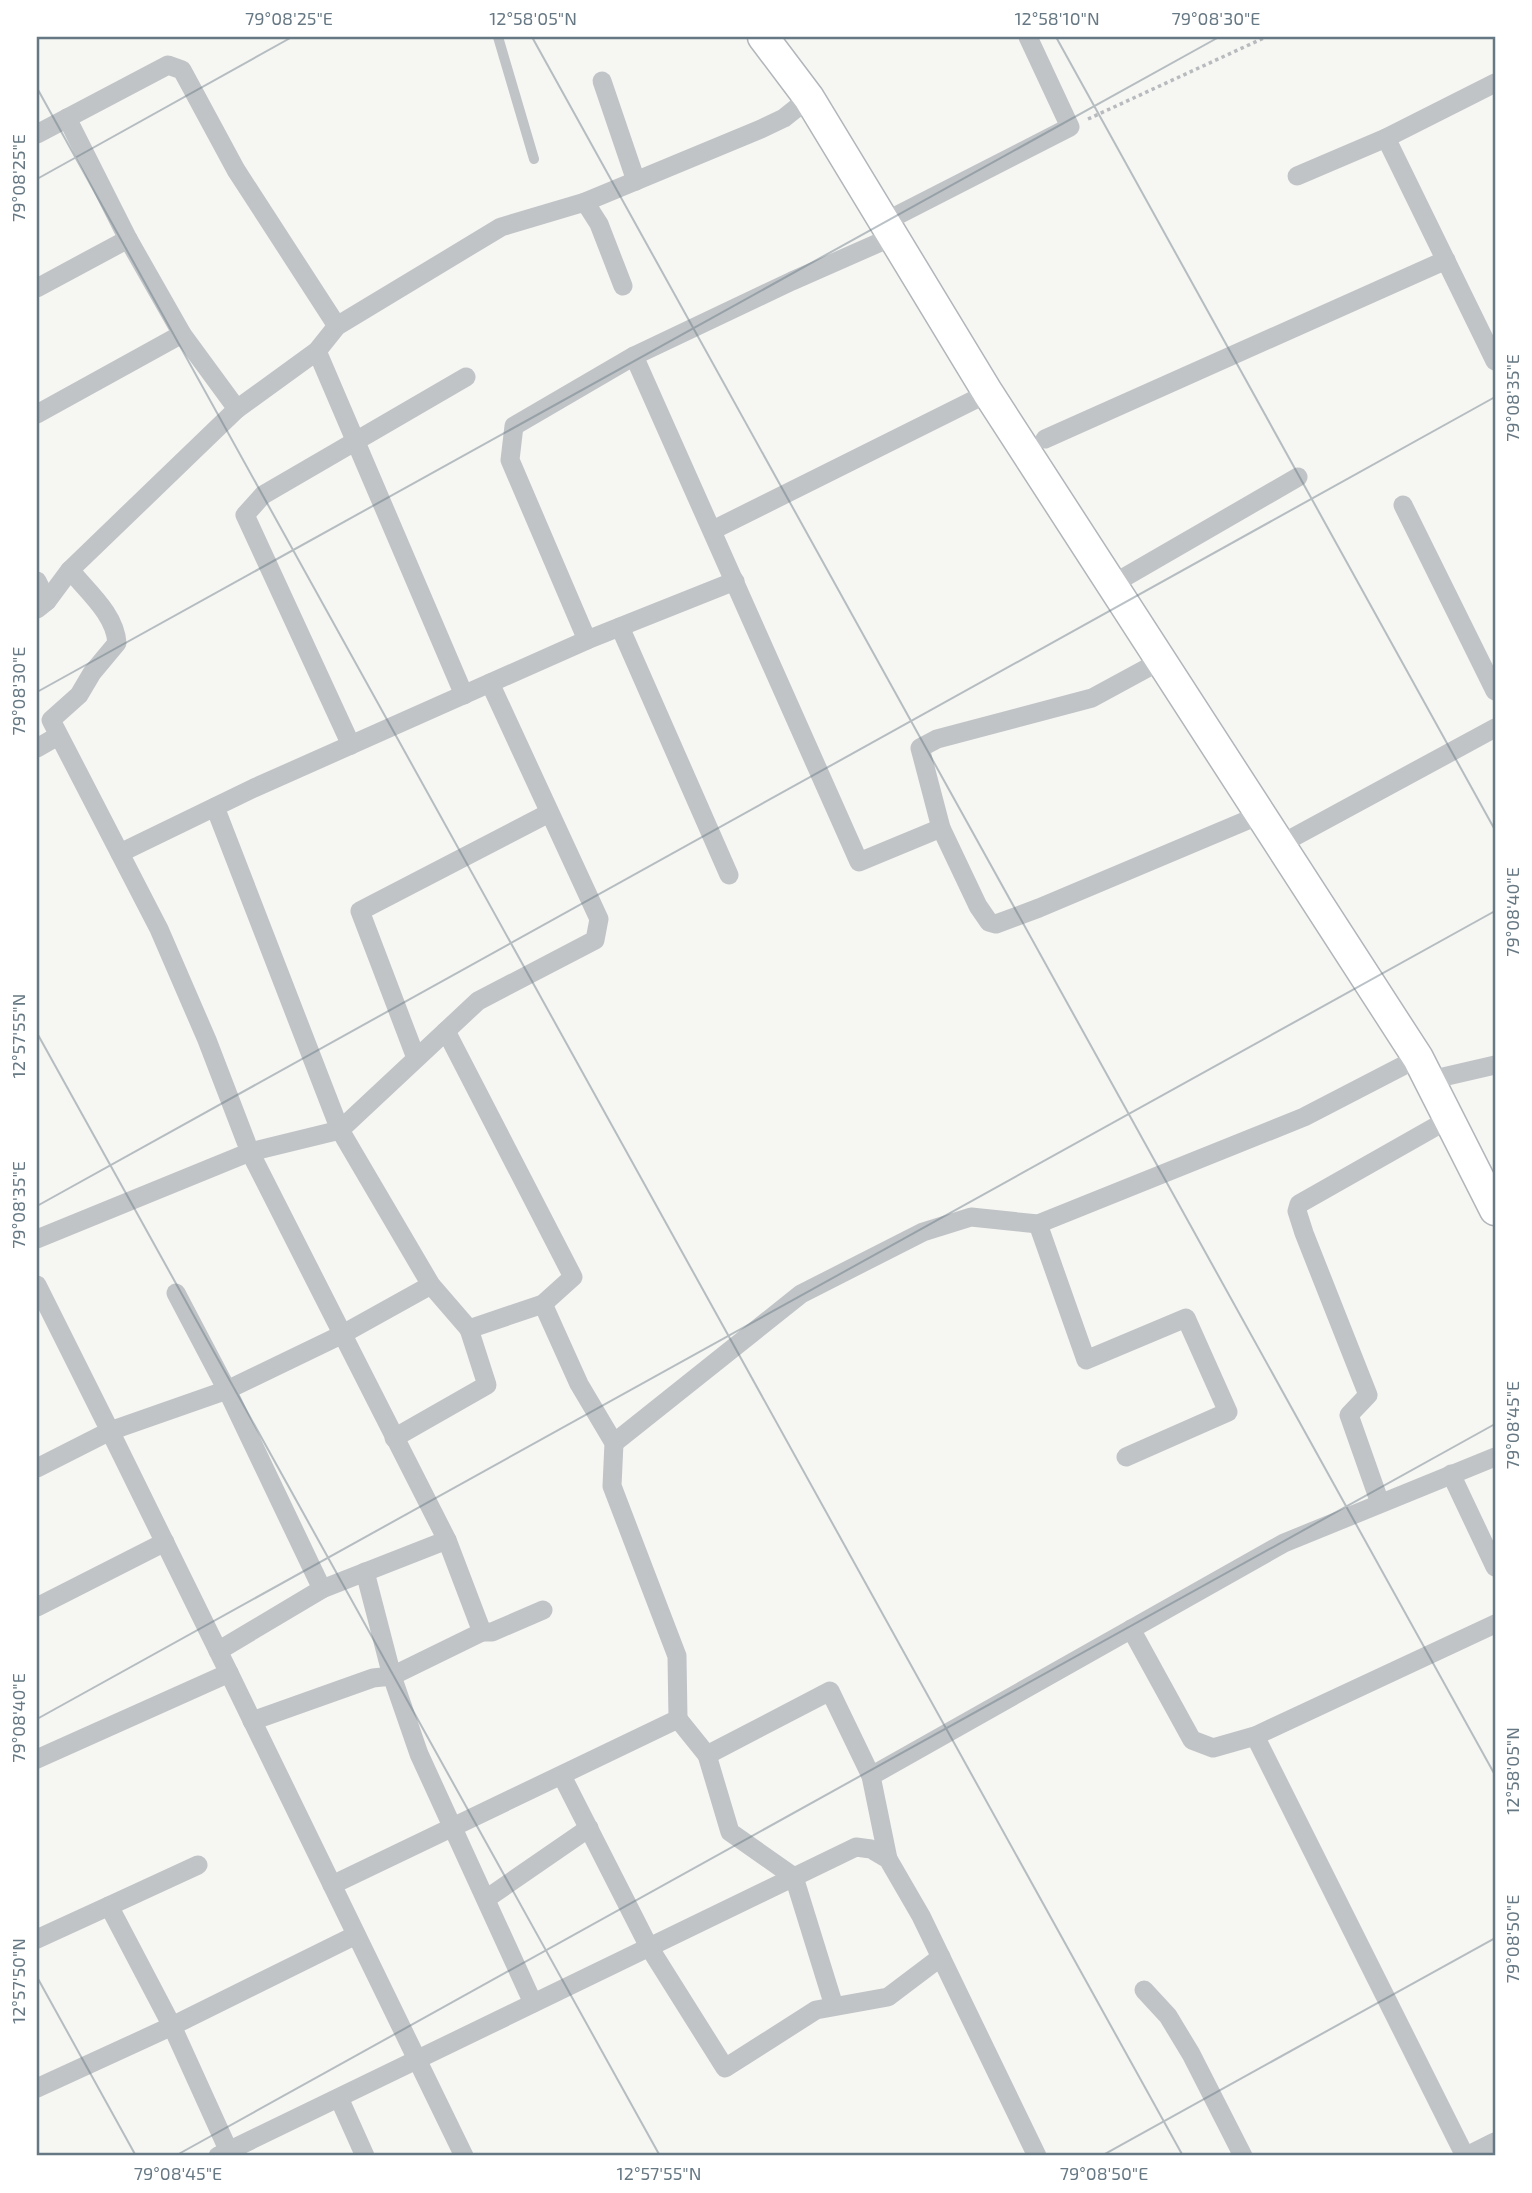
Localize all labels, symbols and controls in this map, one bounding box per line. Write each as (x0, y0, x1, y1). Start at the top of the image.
text: 79°08'25"E (245, 7, 333, 29)
text: 12°58'05"N (489, 7, 577, 29)
text: 12°58'10"N (1014, 7, 1100, 29)
text: 79°08'30"E (1172, 7, 1260, 29)
text: 79°08'25"E (7, 134, 29, 222)
text: 79°08'35"E (1501, 354, 1523, 442)
text: 79°08'30"E (7, 647, 29, 735)
text: 79°08'40"E (1501, 867, 1523, 957)
text: 12°57'55"N (7, 994, 29, 1078)
text: 79°08'35"E (7, 1161, 29, 1249)
text: 79°08'45"E (1501, 1381, 1523, 1469)
text: 79°08'40"E (7, 1673, 29, 1763)
text: 12°58'05"N (1501, 1727, 1523, 1815)
text: 79°08'50"E (1501, 1895, 1523, 1983)
text: 12°57'50"N (7, 1938, 29, 2024)
text: 79°08'45"E (134, 2162, 222, 2184)
text: 12°57'55"N (617, 2162, 701, 2184)
text: 79°08'50"E (1060, 2162, 1148, 2184)

